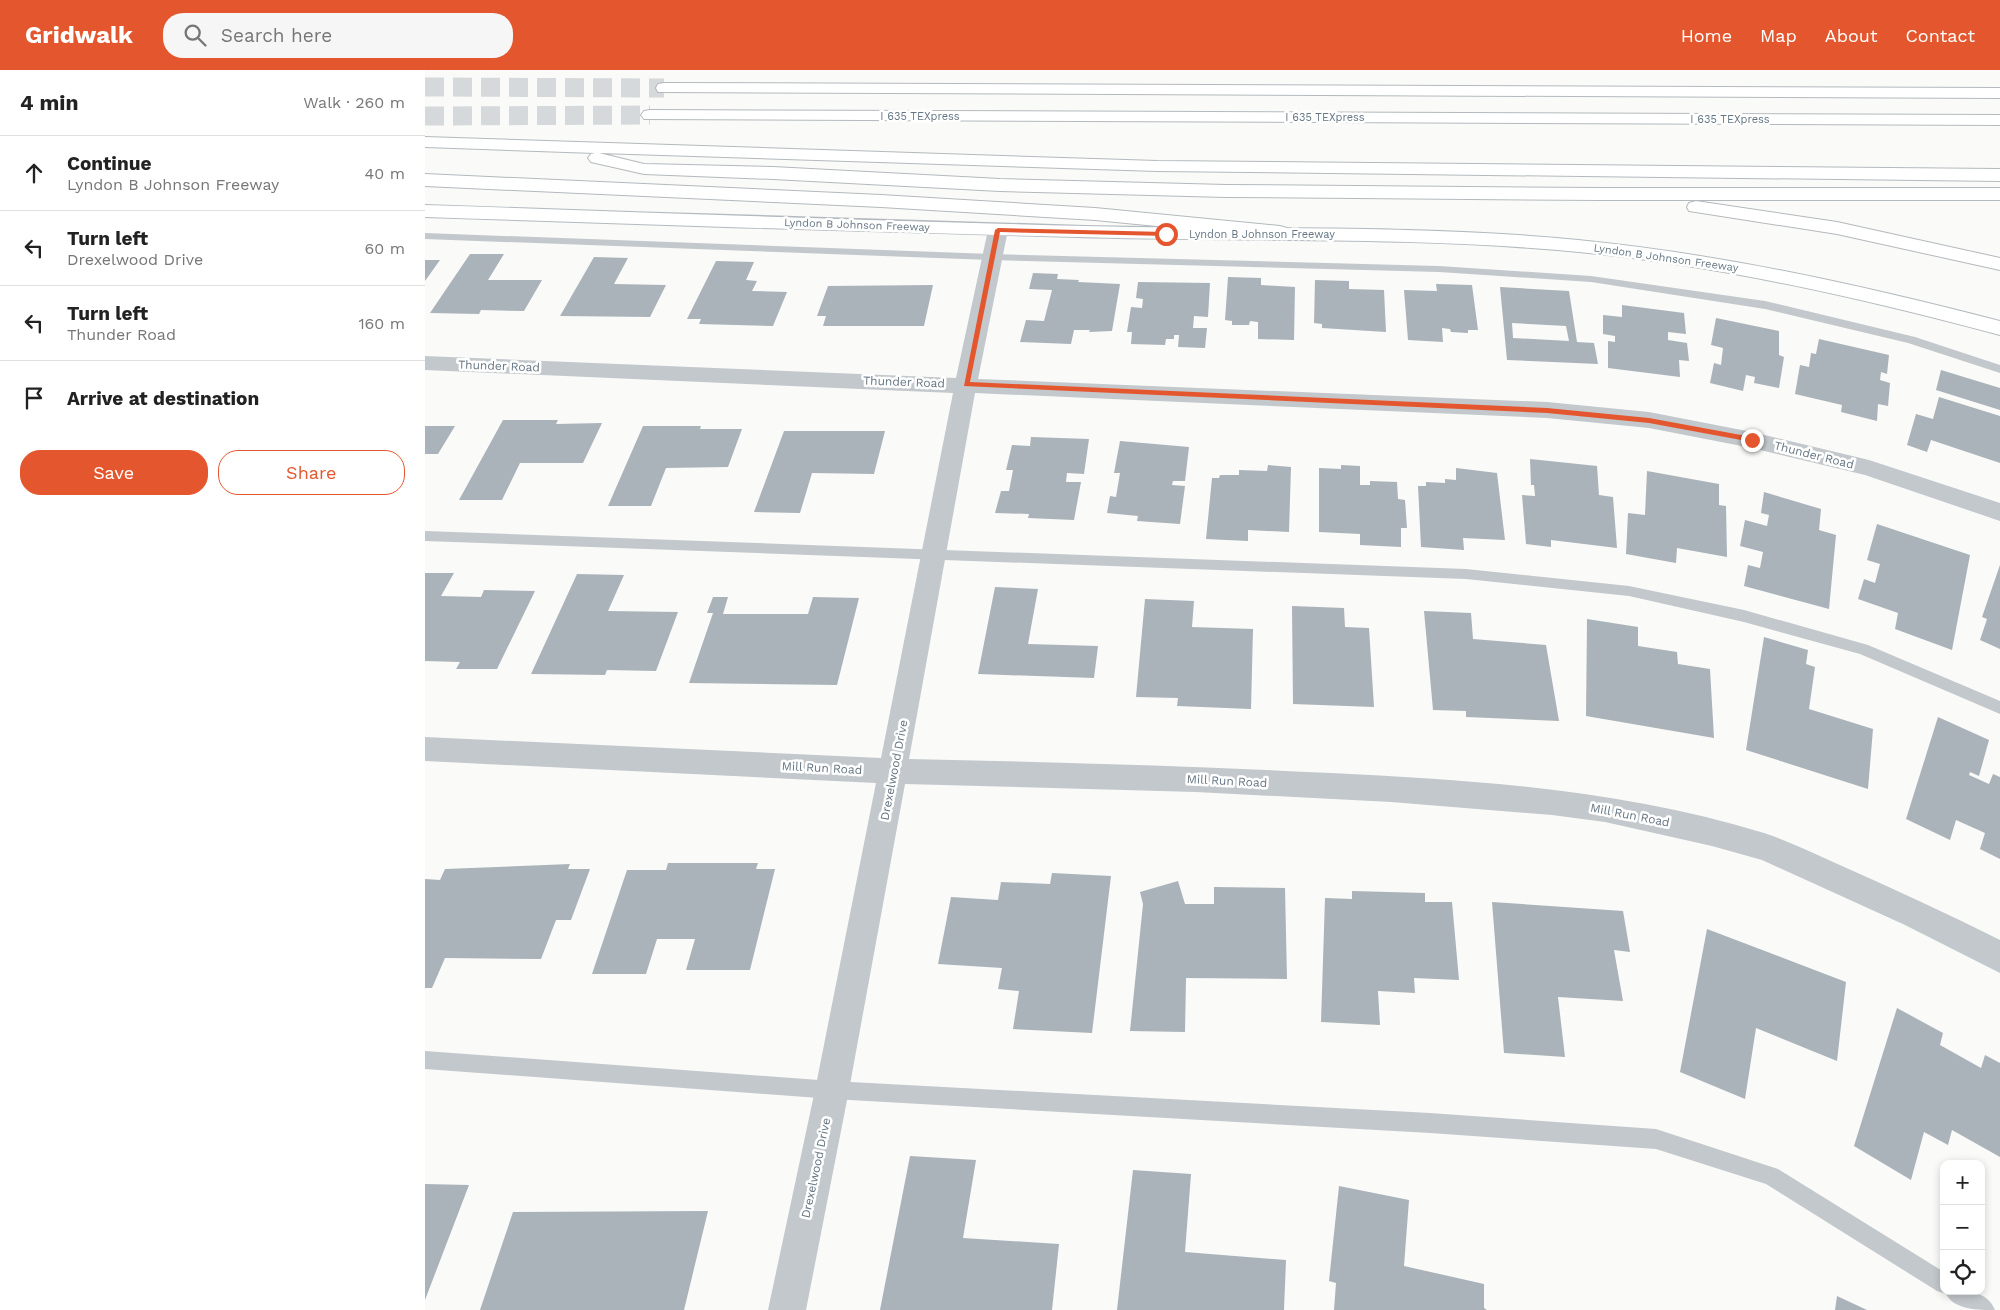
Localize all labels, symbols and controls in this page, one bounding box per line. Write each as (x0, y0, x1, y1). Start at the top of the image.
search box (163, 13, 513, 58)
text: Gridwalk (25, 21, 133, 49)
icon: search (181, 21, 209, 49)
text: Search here (221, 24, 332, 47)
text: Home (1681, 25, 1732, 46)
text: Map (1760, 25, 1797, 46)
text: About (1825, 25, 1877, 46)
text: Contact (1905, 25, 1975, 46)
text: 4 min (20, 90, 78, 115)
text: Walk · 260 m (303, 93, 405, 112)
street label: I 635 TEXpress (880, 110, 960, 123)
street label: I 635 TEXpress (1285, 111, 1365, 124)
street label: I 635 TEXpress (1690, 113, 1770, 126)
text: Continue (67, 152, 151, 175)
icon: ahead (20, 159, 48, 187)
text: 40 m (365, 164, 405, 183)
text: Lyndon B Johnson Freeway (67, 175, 279, 194)
street label: Lyndon B Johnson Freeway (784, 216, 930, 234)
route start (1155, 223, 1178, 246)
text: Turn left (67, 227, 148, 250)
street label: Lyndon B Johnson Freeway (1189, 228, 1335, 241)
icon: left (20, 234, 48, 262)
text: 60 m (365, 239, 405, 258)
street label: Lyndon B Johnson Freeway (1593, 241, 1739, 275)
text: Drexelwood Drive (67, 250, 203, 269)
text: Turn left (67, 302, 148, 325)
icon: left (20, 309, 48, 337)
text: 160 m (358, 314, 405, 333)
text: Thunder Road (67, 325, 176, 344)
street label: Thunder Road (458, 358, 540, 374)
street label: Thunder Road (863, 374, 945, 390)
icon: arrive (20, 384, 48, 412)
text: Arrive at destination (67, 387, 259, 410)
route end (1741, 429, 1764, 452)
street label: Thunder Road (1773, 438, 1855, 472)
button: Save (20, 450, 208, 495)
button: Share (218, 450, 405, 495)
street label: Drexelwood Drive (877, 718, 911, 822)
street label: Mill Run Road (781, 759, 863, 777)
street label: Mill Run Road (1186, 772, 1268, 790)
street label: Mill Run Road (1589, 800, 1671, 830)
street label: Drexelwood Drive (799, 1116, 833, 1219)
map controls (1940, 1160, 1985, 1295)
button: + (1940, 1160, 1985, 1205)
button: − (1940, 1205, 1985, 1250)
button: locate (1940, 1250, 1985, 1295)

